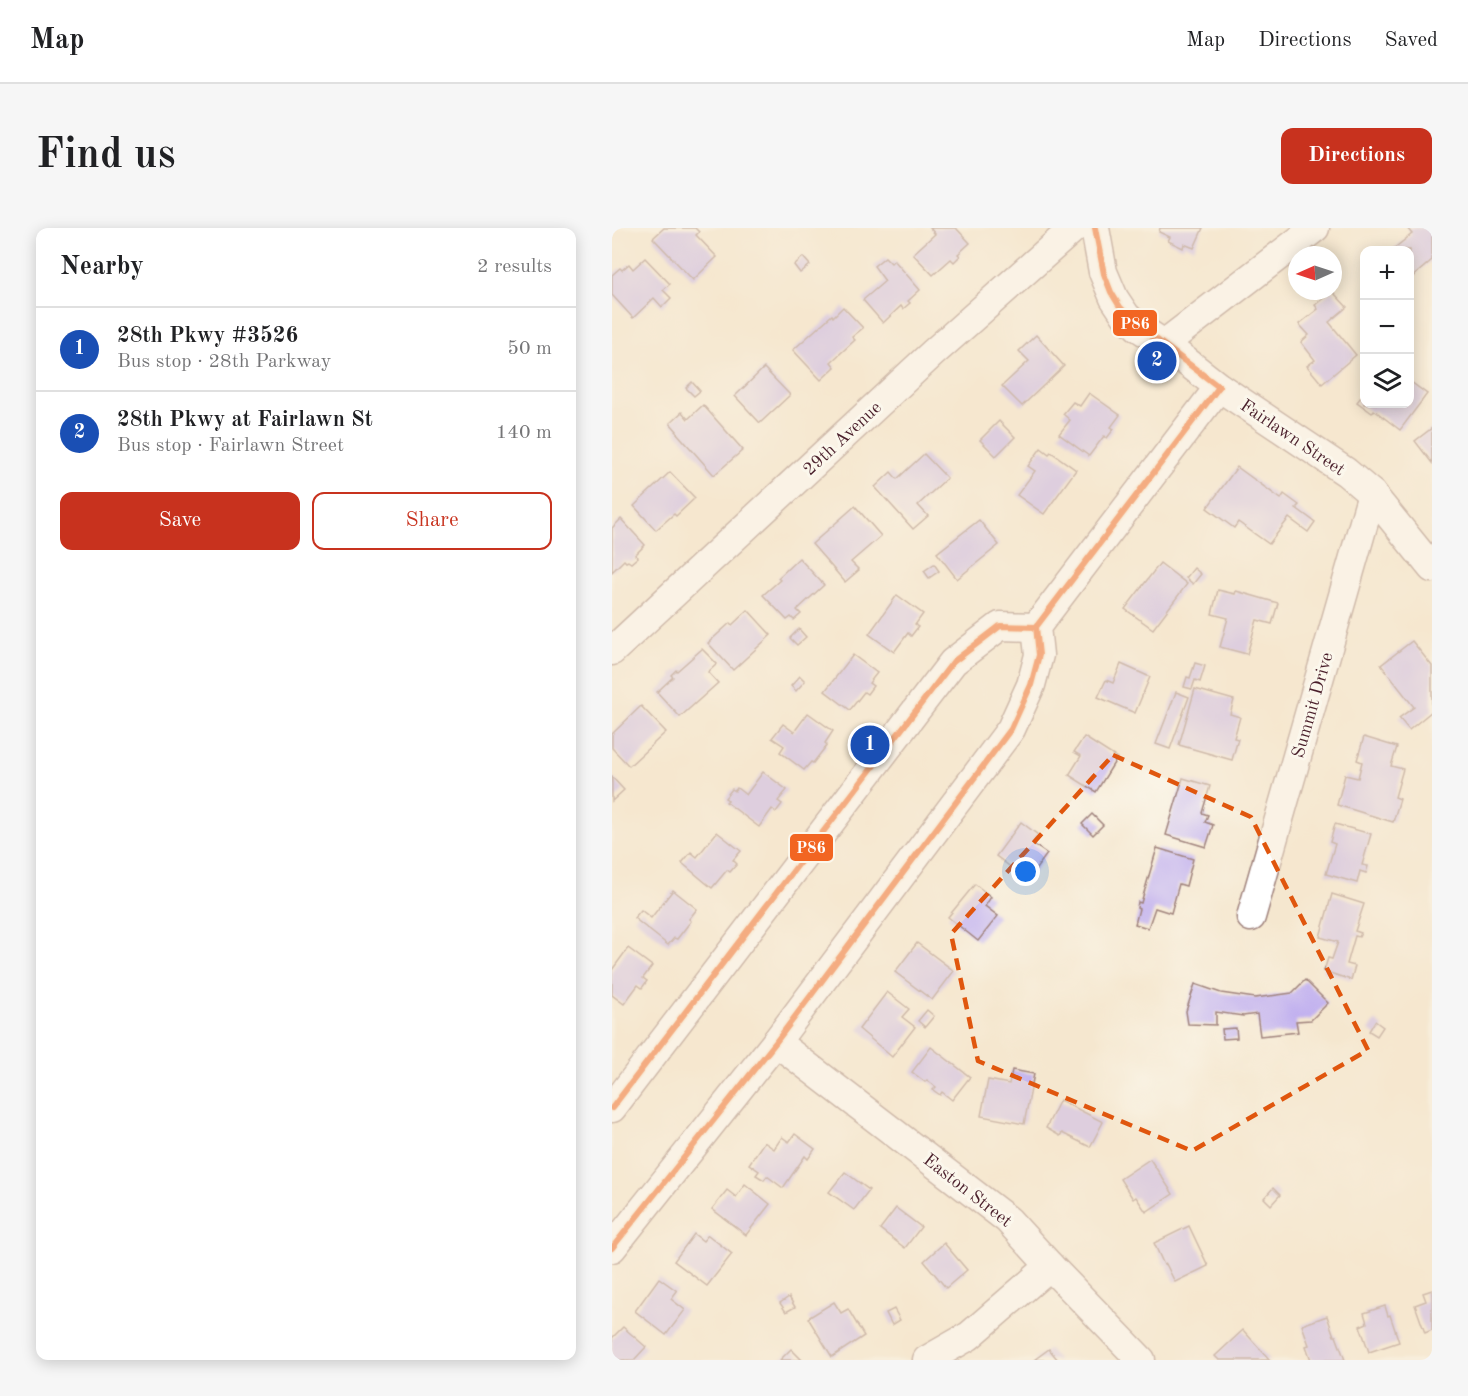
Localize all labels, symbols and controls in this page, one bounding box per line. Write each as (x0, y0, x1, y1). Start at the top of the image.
text: Map (30, 27, 84, 55)
text: Map (1186, 30, 1225, 51)
text: Directions (1258, 30, 1352, 51)
text: Saved (1385, 30, 1438, 51)
button: Directions (1281, 128, 1432, 184)
text: Find us (36, 135, 175, 177)
north arrow (1288, 246, 1342, 300)
map controls (1360, 246, 1414, 408)
button: + (1360, 246, 1414, 300)
text: Nearby (60, 254, 144, 280)
text: 2 results (477, 257, 552, 277)
button: − (1360, 300, 1414, 354)
line badge: P86 (1112, 309, 1158, 337)
text: P86 (1120, 317, 1150, 333)
text: 28th Pkwy #3526 (117, 325, 298, 347)
pin: 2 (1138, 338, 1176, 384)
text: 1 (74, 339, 85, 359)
text: 50 m (507, 339, 552, 359)
text: Bus stop · 28th Parkway (117, 352, 331, 372)
button: layers (1360, 354, 1414, 408)
street label: Fairlawn Street (1237, 396, 1348, 479)
street label: 29th Avenue (800, 398, 885, 479)
text: 28th Pkwy at Fairlawn St (117, 409, 373, 431)
text: 2 (74, 423, 85, 443)
text: 140 m (496, 423, 552, 443)
text: Bus stop · Fairlawn Street (117, 436, 344, 456)
button: Save (60, 492, 300, 550)
button: Share (312, 492, 552, 550)
street label: Summit Drive (1289, 651, 1337, 760)
pin: 1 (850, 722, 890, 768)
line badge: P86 (789, 833, 834, 862)
text: P86 (796, 841, 826, 857)
your location (1011, 857, 1040, 886)
street label: Easton Street (920, 1151, 1015, 1231)

